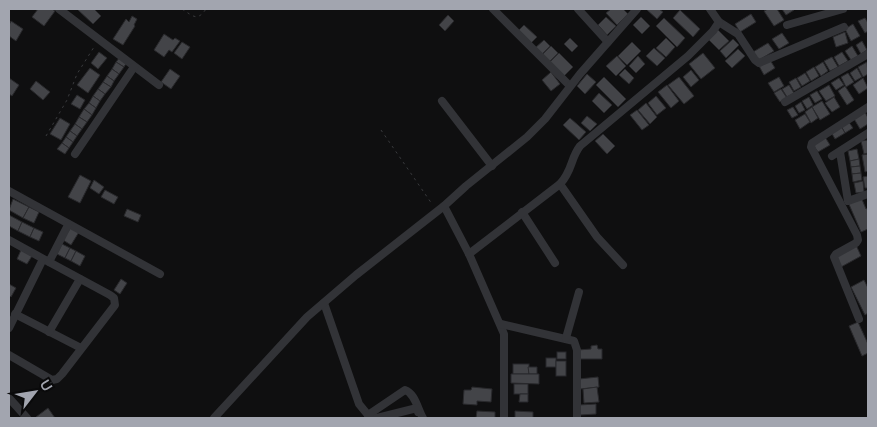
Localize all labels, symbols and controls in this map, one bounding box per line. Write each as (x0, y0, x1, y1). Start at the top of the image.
north arrow (10, 367, 60, 417)
text: U (36, 376, 57, 394)

